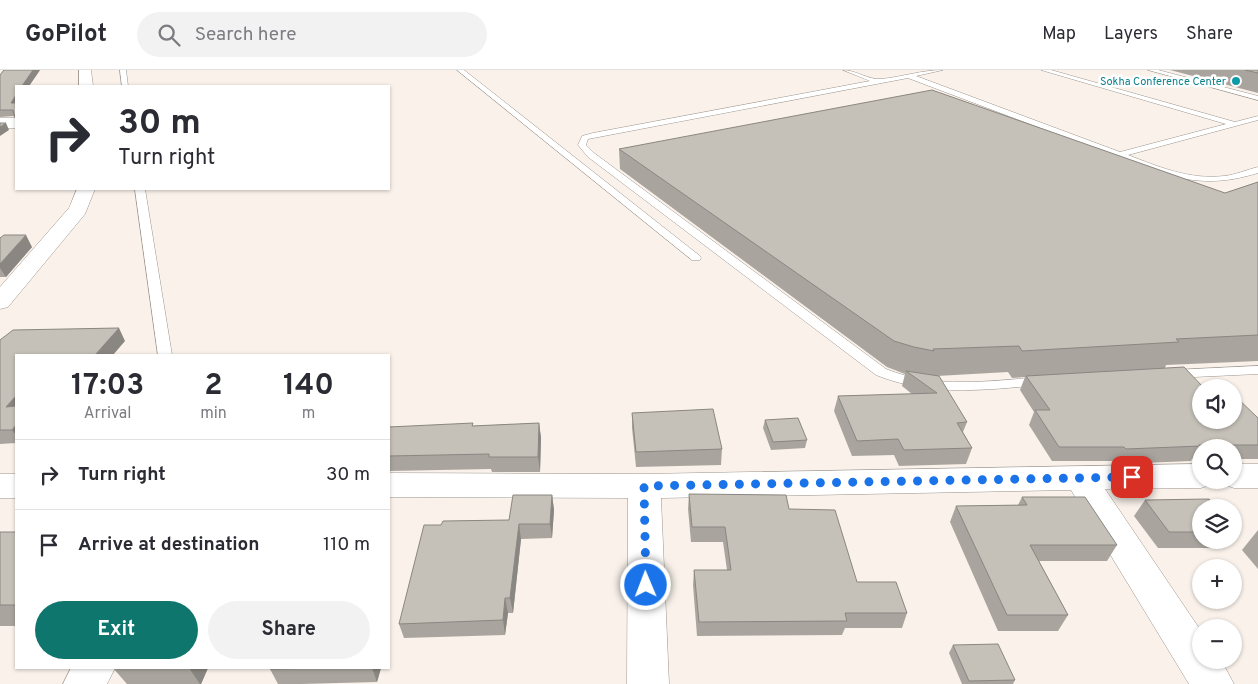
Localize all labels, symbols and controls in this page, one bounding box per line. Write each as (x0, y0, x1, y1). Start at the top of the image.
search box (137, 12, 487, 57)
text: GoPilot (25, 20, 107, 50)
icon: search (155, 21, 183, 49)
text: Search here (195, 23, 296, 47)
text: Map (1042, 23, 1076, 46)
text: Layers (1104, 23, 1158, 46)
text: Share (1186, 23, 1233, 46)
place label: Sokha Conference Center (1100, 75, 1227, 89)
marker: Sokha Conference Center (1230, 75, 1242, 87)
text: 30 m (118, 102, 201, 146)
icon: right (35, 105, 100, 170)
text: Turn right (118, 145, 215, 172)
text: 17:03 (71, 368, 144, 405)
text: 2 (204, 368, 223, 405)
text: 140 (283, 368, 334, 405)
map controls (1192, 379, 1242, 669)
button: sound (1192, 379, 1242, 429)
text: Arrival (84, 404, 131, 424)
text: min (200, 404, 227, 424)
text: m (302, 404, 315, 424)
button: search (1192, 439, 1242, 489)
pin (1111, 456, 1153, 498)
icon: right (35, 461, 63, 489)
text: Turn right (78, 463, 166, 487)
text: 30 m (326, 463, 370, 487)
icon: arrive (1118, 463, 1146, 491)
button: layers (1192, 499, 1242, 549)
icon: arrive (35, 531, 63, 559)
text: Arrive at destination (78, 533, 259, 557)
text: 110 m (323, 533, 370, 557)
position arrow (619, 558, 671, 610)
button: + (1192, 559, 1242, 609)
button: Exit (35, 601, 198, 659)
button: Share (208, 601, 370, 659)
button: − (1192, 619, 1242, 669)

